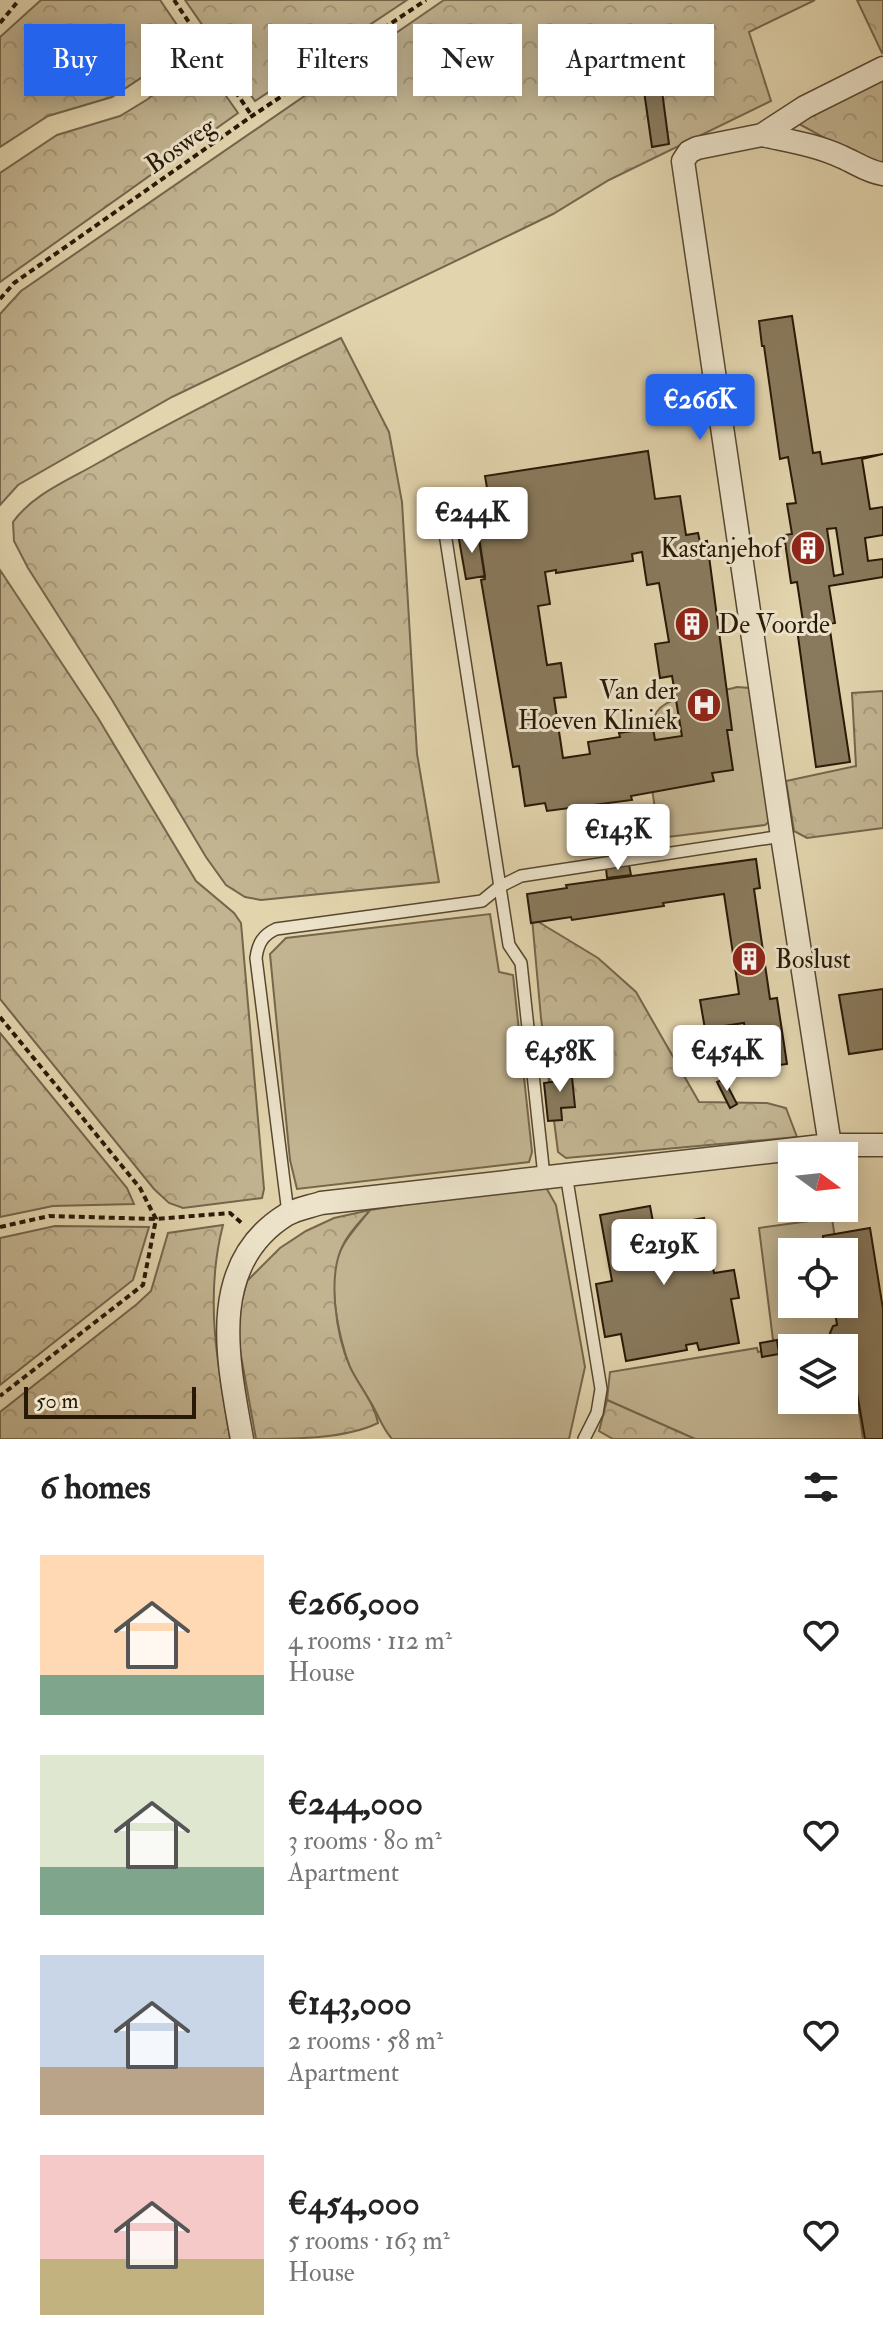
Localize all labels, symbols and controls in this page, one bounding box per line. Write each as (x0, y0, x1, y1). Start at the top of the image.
chip: Buy (24, 24, 125, 96)
chip: Rent (141, 24, 252, 96)
chip: Filters (268, 24, 397, 96)
chip: New (413, 24, 522, 96)
chip: Apartment (538, 24, 714, 96)
street label: Bosweg (139, 110, 223, 181)
pin: €266K (644, 374, 756, 442)
text: €266K (664, 384, 736, 416)
pin: €244K (416, 487, 528, 555)
text: €244K (435, 497, 509, 529)
building icon: Kastanjehof (789, 529, 827, 567)
place label: Kastanjehof (660, 533, 786, 565)
building icon: De Voorde (673, 605, 711, 643)
place label: De Voorde (718, 609, 830, 641)
place label: Van der Hoeven Kliniek (518, 675, 679, 737)
hospital icon: Van der Hoeven Kliniek (685, 686, 723, 724)
pin: €143K (562, 804, 674, 872)
text: €143K (585, 814, 651, 846)
building icon: Boslust (730, 940, 768, 978)
place label: Boslust (775, 944, 851, 976)
pin: €454K (671, 1025, 783, 1093)
pin: €458K (504, 1026, 616, 1094)
text: €454K (691, 1035, 763, 1067)
text: €458K (524, 1036, 596, 1068)
north arrow (778, 1142, 858, 1222)
map controls (778, 1142, 858, 1414)
pin: €219K (608, 1219, 720, 1287)
text: €219K (629, 1229, 699, 1261)
button: locate (778, 1238, 858, 1318)
button: layers (778, 1334, 858, 1414)
scale bar (24, 1383, 196, 1419)
text: 50 m (36, 1387, 78, 1415)
icon: filters (799, 1465, 843, 1509)
text: 6 homes (40, 1466, 151, 1509)
text: €266,000 (288, 1582, 420, 1625)
icon: home (104, 1587, 200, 1683)
icon: heart (799, 1613, 843, 1657)
text: 4 rooms · 112 m² (288, 1625, 452, 1657)
text: House (288, 1657, 355, 1689)
text: €244,000 (288, 1782, 423, 1825)
icon: home (104, 1787, 200, 1883)
icon: heart (799, 1813, 843, 1857)
text: 3 rooms · 80 m² (288, 1825, 442, 1857)
text: Apartment (288, 1857, 399, 1889)
text: €143,000 (288, 1982, 412, 2025)
icon: home (104, 1987, 200, 2083)
icon: heart (799, 2013, 843, 2057)
text: 2 rooms · 58 m² (288, 2025, 443, 2057)
text: Apartment (288, 2057, 399, 2089)
text: €454,000 (288, 2182, 420, 2225)
icon: home (104, 2187, 200, 2283)
icon: heart (799, 2213, 843, 2257)
text: 5 rooms · 163 m² (288, 2225, 450, 2257)
text: House (288, 2257, 355, 2289)

